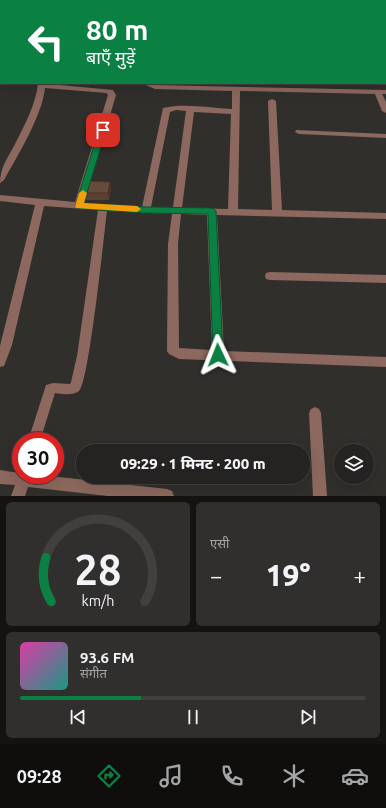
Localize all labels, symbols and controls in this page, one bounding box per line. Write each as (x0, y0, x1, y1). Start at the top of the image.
text: 80 m (86, 14, 148, 45)
icon: left (20, 16, 72, 68)
text: बाएँ मुड़ें (86, 47, 135, 67)
pin (86, 113, 120, 147)
icon: arrive (92, 119, 114, 141)
position arrow (197, 334, 239, 376)
speed limit sign: 30 (12, 432, 64, 484)
map controls (334, 444, 374, 484)
button: layers (334, 444, 374, 484)
text: 09:29 · 1 मिनट · 200 m (120, 455, 266, 472)
text: एसी (210, 536, 229, 550)
text: 28 (75, 546, 121, 593)
text: 19° (266, 558, 310, 592)
text: − (210, 563, 222, 588)
text: + (354, 563, 366, 588)
text: km/h (82, 593, 114, 609)
text: 93.6 FM (80, 649, 134, 666)
text: संगीत (80, 666, 107, 680)
icon: previous (67, 706, 89, 728)
icon: pause (182, 706, 204, 728)
icon: next (297, 706, 319, 728)
icon: directions (95, 762, 123, 790)
icon: music (157, 762, 185, 790)
icon: phone (218, 762, 246, 790)
icon: climate (280, 762, 308, 790)
icon: car (341, 762, 369, 790)
text: 09:28 (17, 766, 62, 786)

